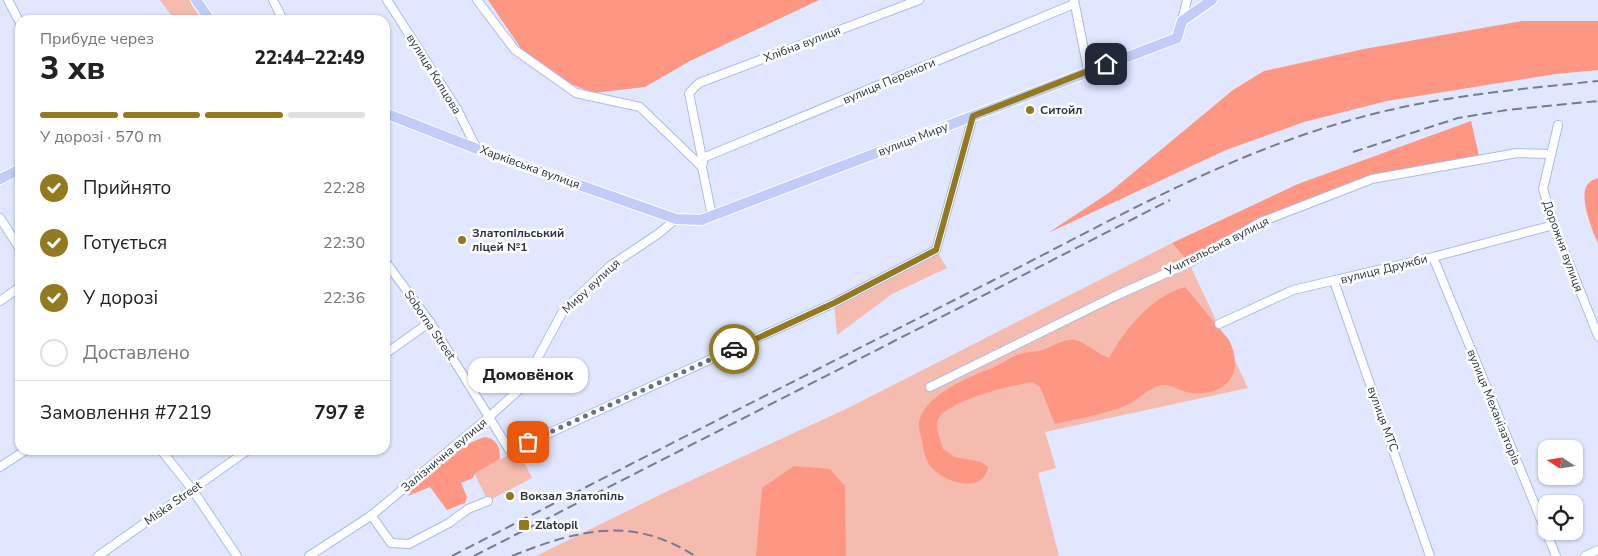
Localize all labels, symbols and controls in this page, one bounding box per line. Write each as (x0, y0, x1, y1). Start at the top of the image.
street label: Хлібна вулиця (761, 22, 843, 66)
text: Прибуде через (40, 28, 154, 50)
street label: вулиця Копцова (403, 31, 465, 117)
pin (1085, 43, 1127, 85)
text: 22:44–22:49 (254, 45, 365, 71)
text: 3 хв (40, 47, 105, 90)
icon: home (1092, 50, 1120, 78)
street label: вулиця Перемоги (840, 54, 938, 108)
place label: Ситойл (1040, 102, 1083, 118)
marker: Ситойл (1024, 104, 1036, 116)
street label: вулиця Миру (876, 118, 951, 160)
text: У дорозі · 570 m (40, 126, 162, 148)
street label: Харківська вулиця (478, 141, 582, 193)
icon: check (40, 174, 68, 202)
text: Прийнято (83, 175, 171, 201)
text: 22:28 (323, 177, 365, 199)
street label: Дорожня вулиця (1539, 198, 1587, 294)
street label: Учительська вулиця (1161, 213, 1272, 280)
place label: Златопільський ліцей №1 (472, 225, 564, 255)
icon: check (40, 229, 68, 257)
text: Готується (83, 230, 167, 256)
text: 22:30 (323, 232, 365, 254)
marker: Златопільський ліцей №1 (456, 234, 468, 246)
street label: вулиця Дружби (1339, 250, 1429, 288)
street label: Миру вулиця (559, 255, 623, 317)
icon: check (40, 284, 68, 312)
text: У дорозі (83, 285, 158, 311)
text: 22:36 (323, 287, 365, 309)
street label: Soborna Street (401, 287, 460, 364)
courier (709, 324, 759, 374)
icon: car (720, 335, 748, 363)
text: Доставлено (83, 340, 190, 366)
street label: вулиця Механізаторів (1463, 347, 1525, 468)
callout: Домовёнок (468, 357, 588, 392)
text: Домовёнок (483, 364, 573, 386)
street label: вулиця МТС (1364, 384, 1402, 454)
text: Замовлення #7219 (40, 400, 212, 426)
text: 797 ₴ (314, 400, 365, 426)
street label: Залізнична вулиця (398, 414, 490, 496)
pin (507, 421, 549, 463)
icon: bag (514, 428, 542, 456)
north arrow (1538, 440, 1582, 485)
map controls (1538, 440, 1583, 540)
street label: Miska Street (141, 477, 206, 529)
place label: Вокзал Златопіль (520, 488, 624, 504)
marker: Вокзал Златопіль (504, 490, 516, 502)
button: locate (1538, 495, 1583, 540)
place label: Zlatopil (535, 517, 578, 533)
marker: Zlatopil (517, 518, 531, 532)

